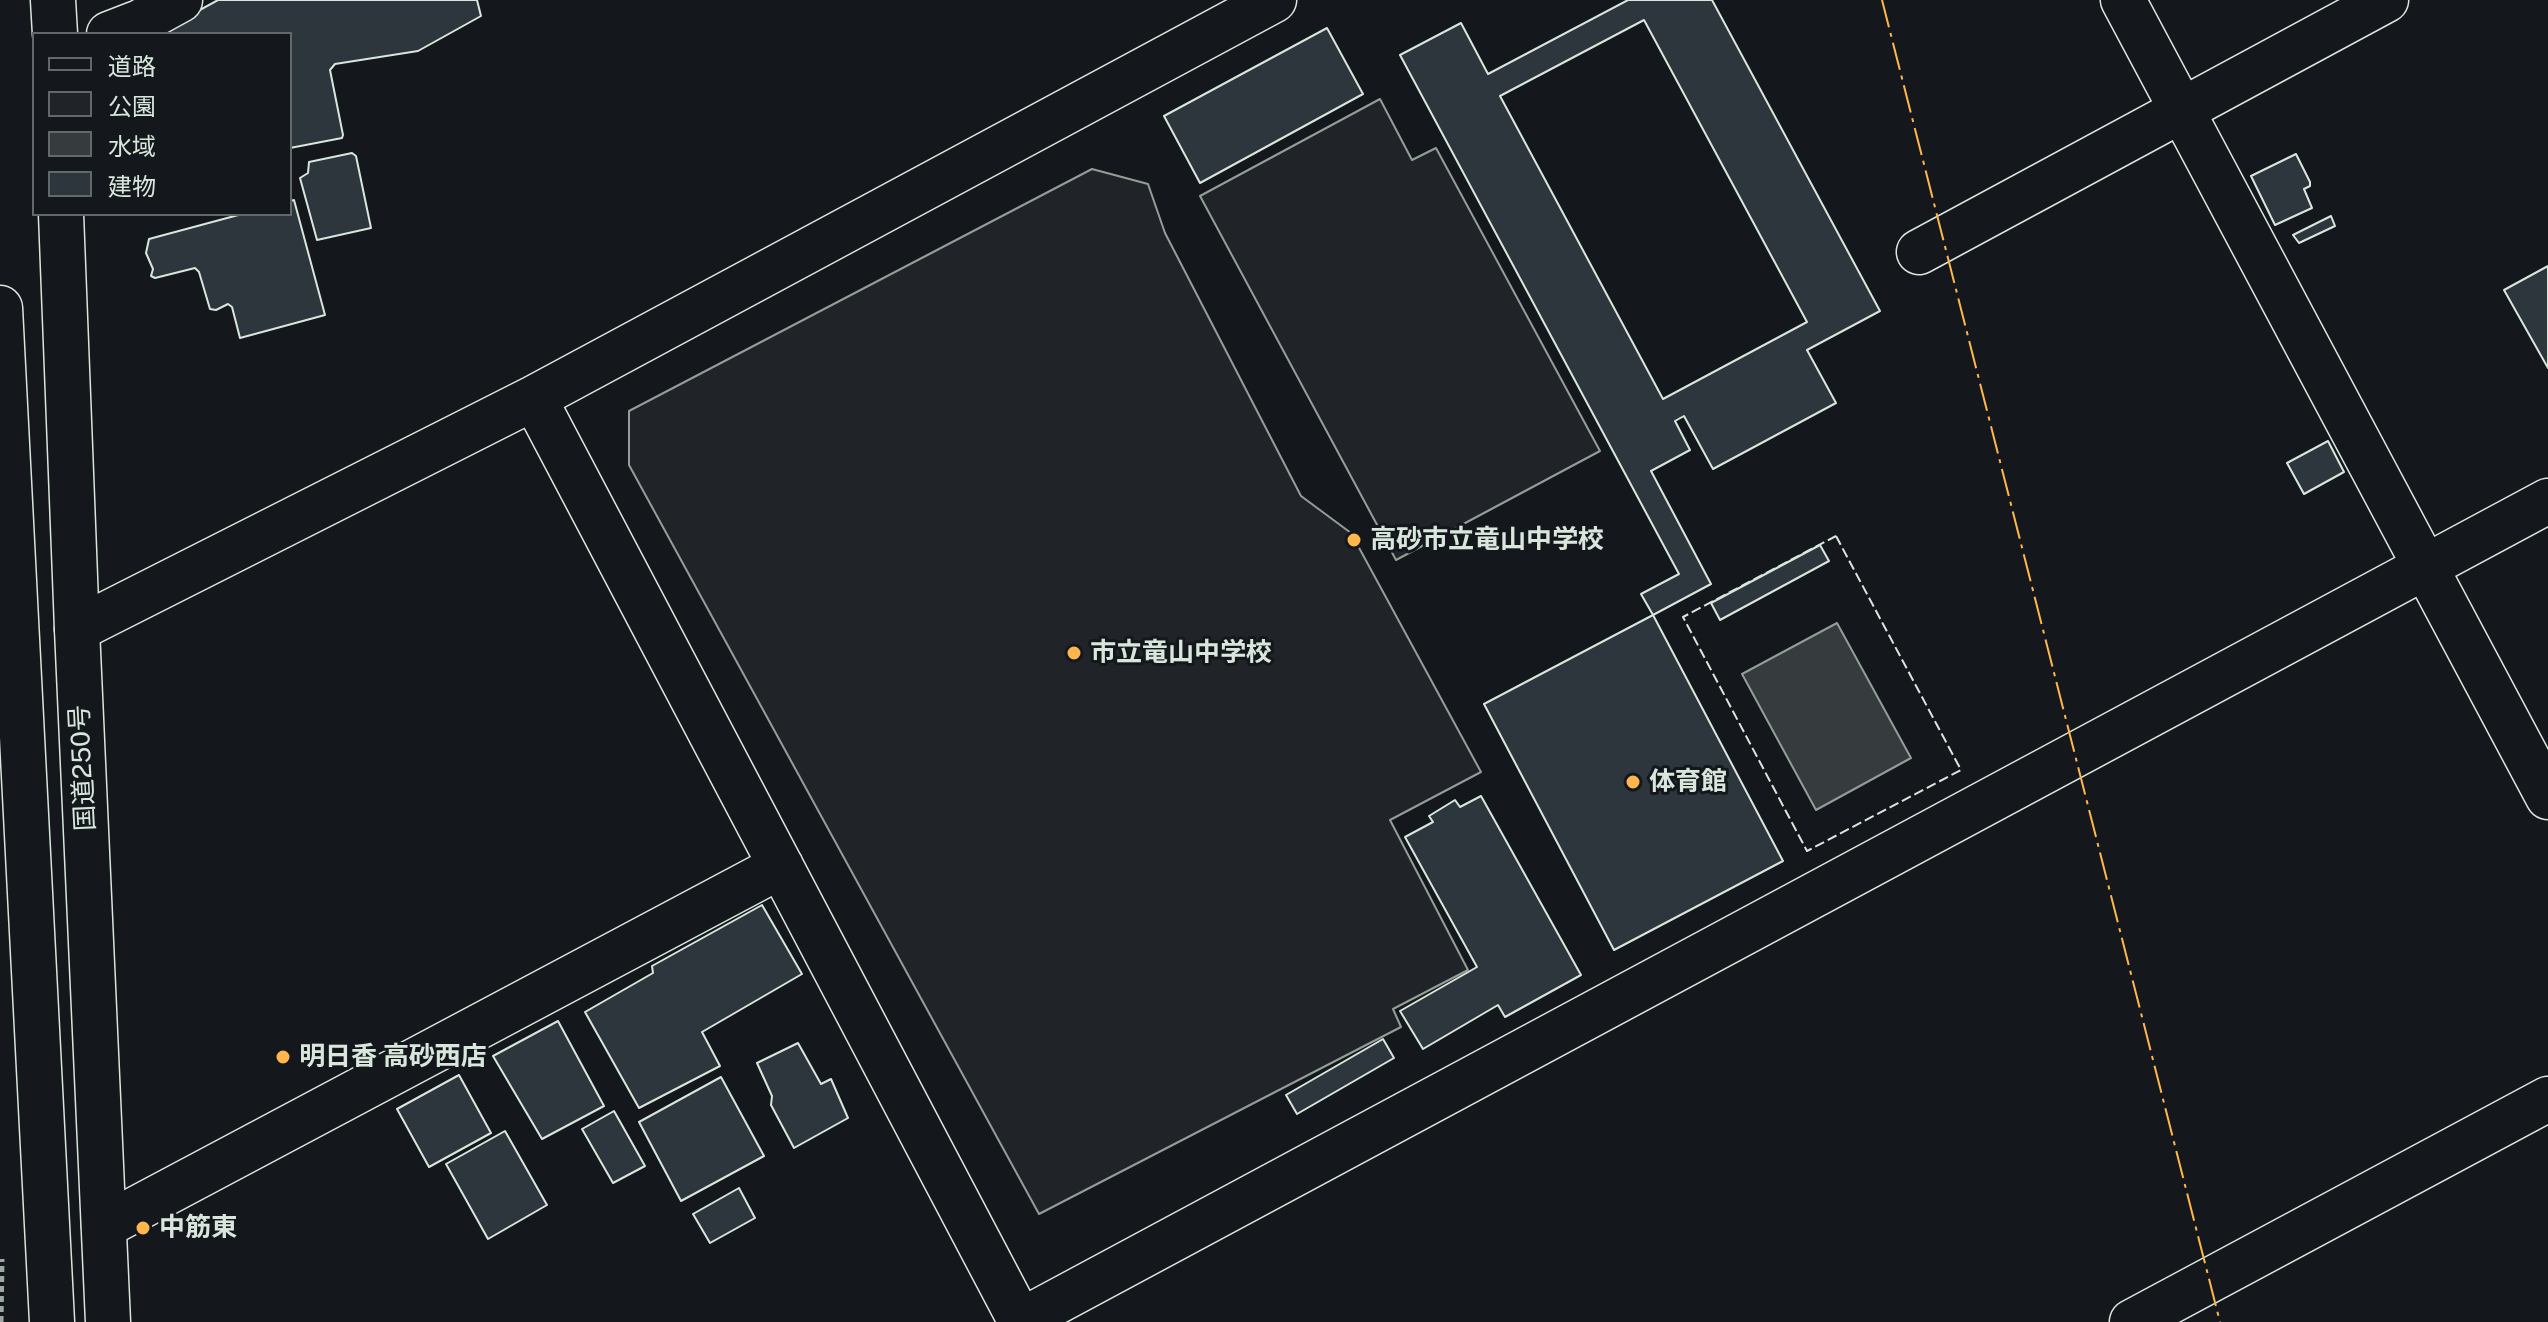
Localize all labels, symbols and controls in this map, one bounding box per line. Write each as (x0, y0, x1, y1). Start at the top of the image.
legend (32, 32, 292, 216)
text: 道路 (108, 52, 156, 80)
text: 公園 (108, 92, 156, 120)
text: 水域 (108, 132, 156, 160)
text: 建物 (108, 172, 156, 200)
place label: 高砂市立竜山中学校 (1370, 524, 1604, 556)
marker: 高砂市立竜山中学校 (1345, 531, 1363, 549)
place label: 市立竜山中学校 (1090, 637, 1272, 669)
marker: 市立竜山中学校 (1065, 644, 1083, 662)
street label: 国道250号 (64, 704, 102, 832)
place label: 体育館 (1649, 766, 1727, 798)
marker: 体育館 (1624, 773, 1642, 791)
place label: 明日香 高砂西店 (299, 1041, 487, 1073)
marker: 明日香 高砂西店 (274, 1048, 292, 1066)
place label: 中筋東 (159, 1212, 237, 1244)
marker: 中筋東 (134, 1219, 152, 1237)

